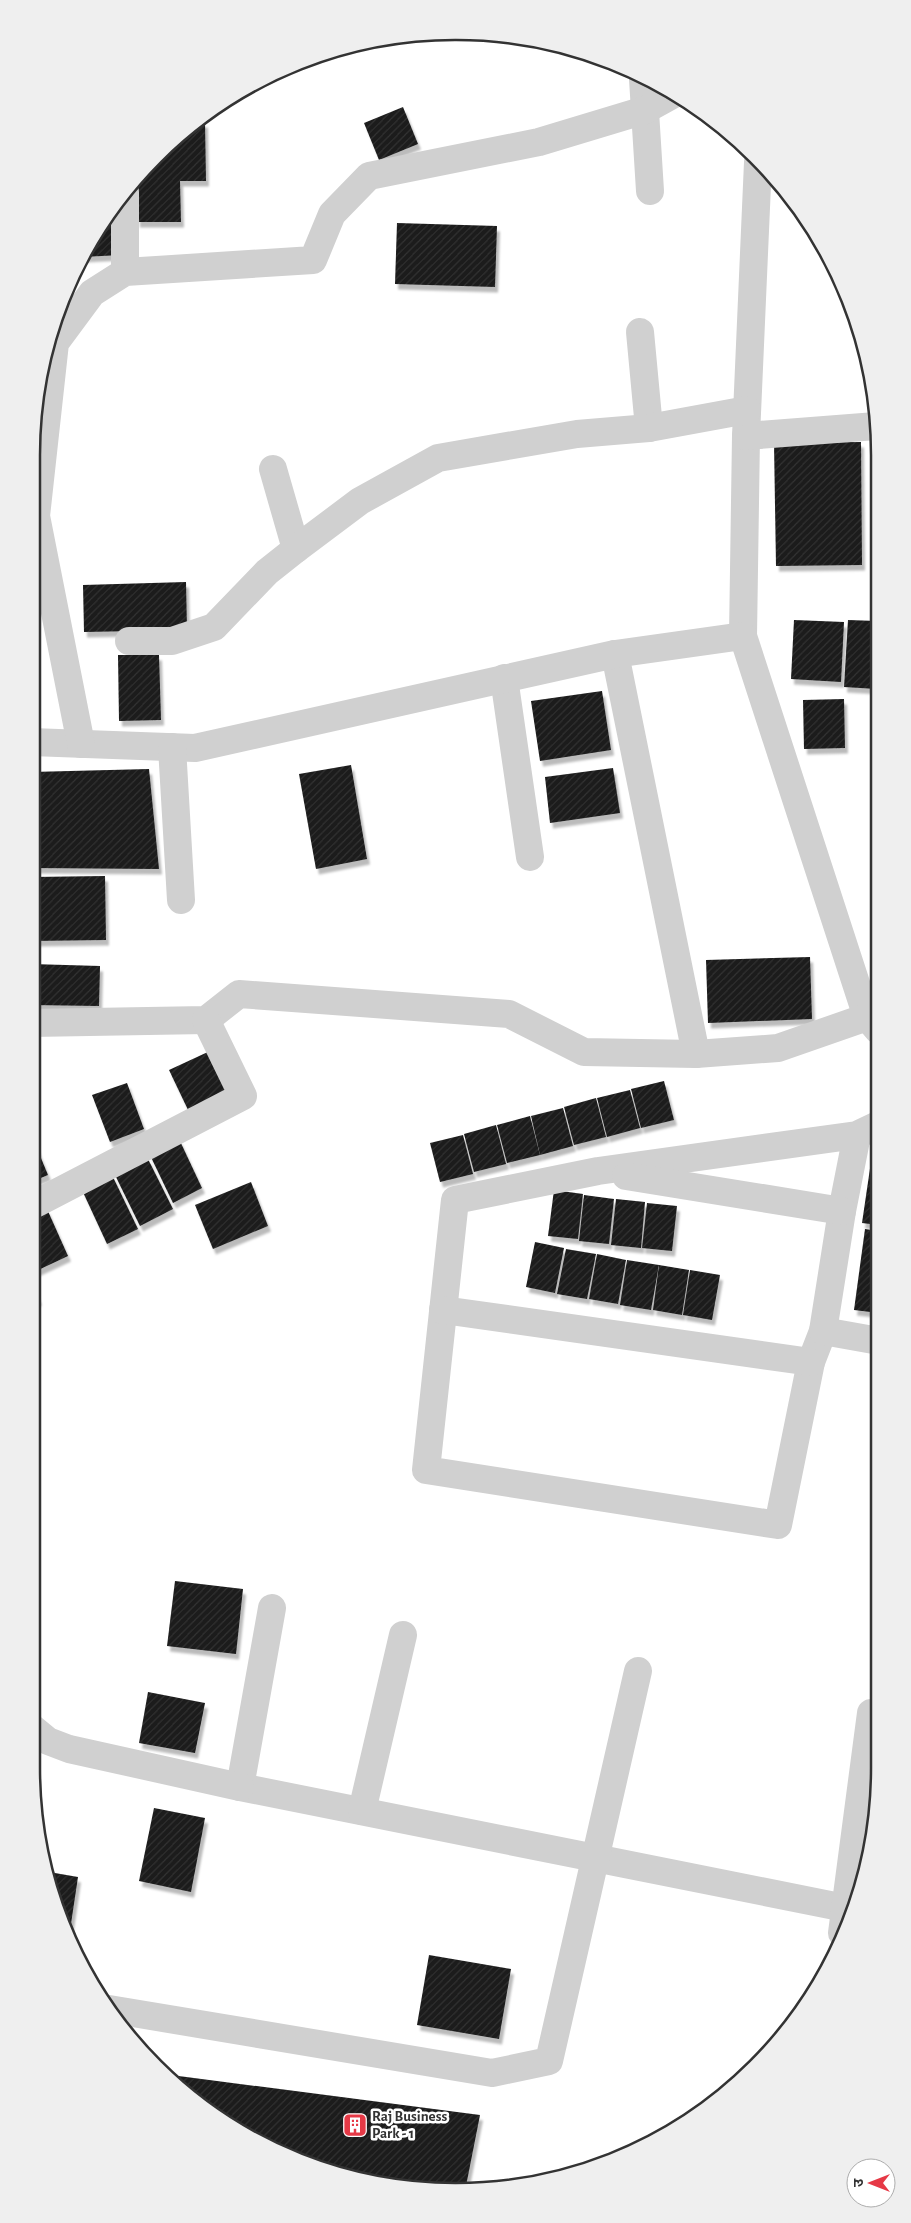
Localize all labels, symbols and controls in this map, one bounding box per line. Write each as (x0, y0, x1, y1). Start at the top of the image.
place label: Raj Business Park - 1 (372, 2109, 447, 2141)
building icon: Raj Business Park - 1 (342, 2112, 368, 2138)
north arrow (846, 2158, 896, 2208)
text: उ (852, 2178, 866, 2187)

